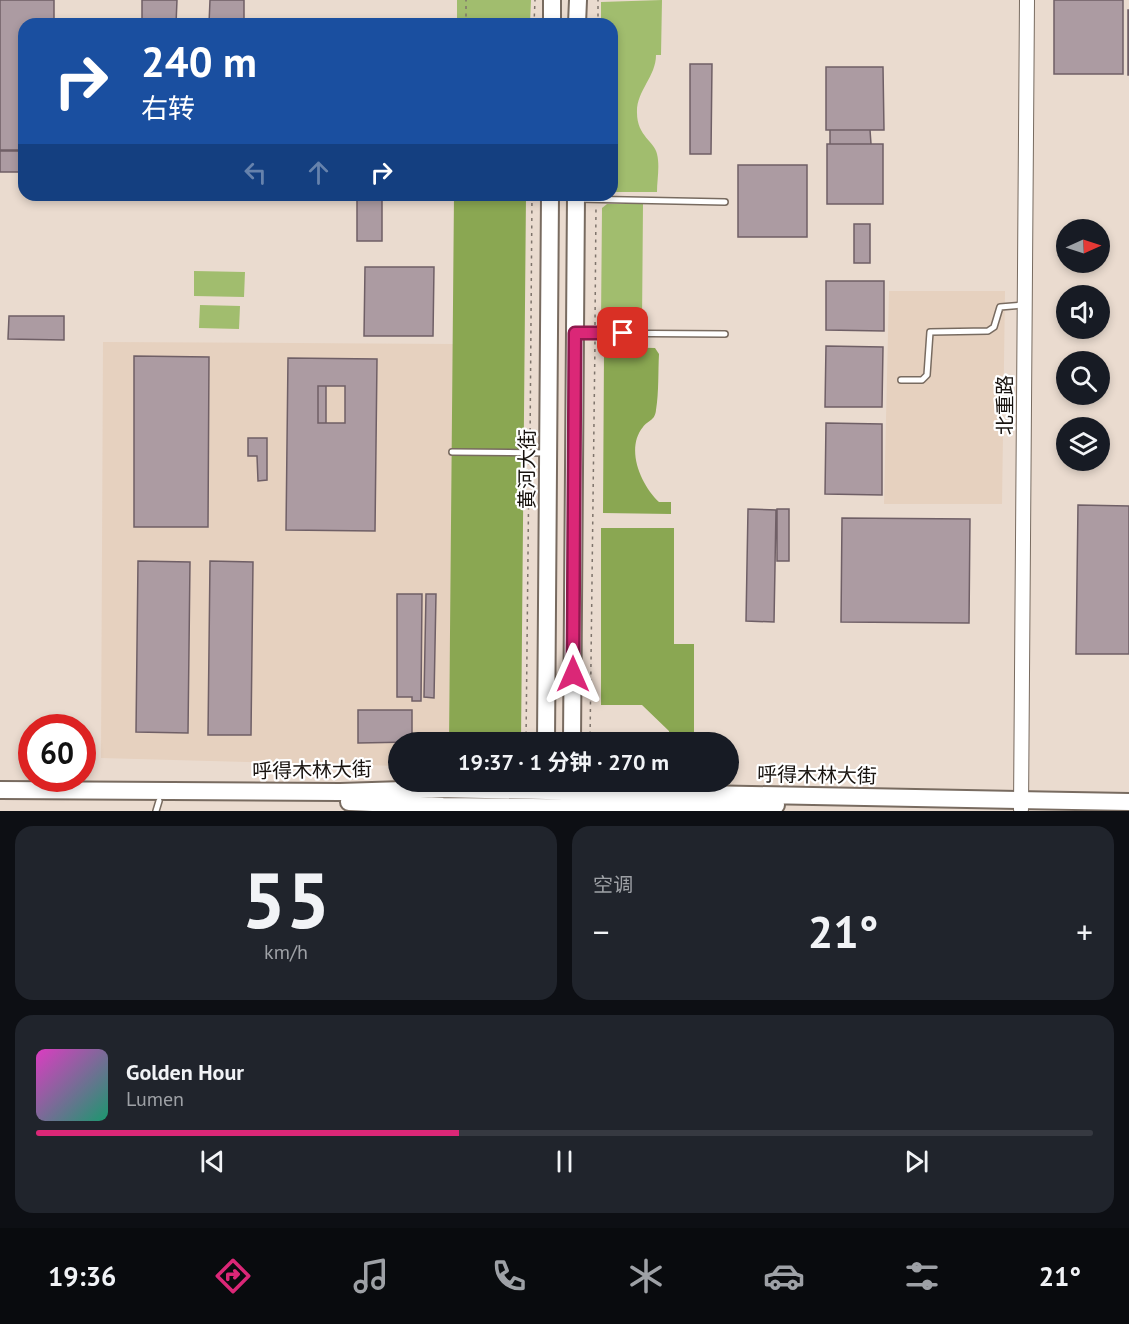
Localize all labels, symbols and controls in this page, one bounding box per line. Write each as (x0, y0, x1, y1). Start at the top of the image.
text: 240 m (141, 34, 257, 89)
icon: right (42, 42, 120, 120)
text: 右转 (141, 91, 195, 125)
icon: left (239, 156, 272, 189)
icon: ahead (302, 156, 335, 189)
icon: right (365, 156, 398, 189)
north arrow (1056, 219, 1110, 273)
map controls (1056, 219, 1110, 471)
button: sound (1056, 285, 1110, 339)
pin (597, 307, 648, 358)
icon: arrive (606, 316, 639, 349)
button: search (1056, 351, 1110, 405)
street label: 北重路 (992, 375, 1018, 435)
button: layers (1056, 417, 1110, 471)
street label: 黄河大街 (514, 429, 540, 509)
position arrow (541, 642, 605, 706)
speed limit sign: 60 (18, 714, 96, 792)
text: 19:37 · 1 分钟 · 270 m (458, 748, 669, 776)
street label: 呼得木林大街 (252, 756, 372, 784)
street label: 呼得木林大街 (757, 761, 877, 789)
text: 55 (242, 849, 330, 950)
text: 空调 (593, 872, 633, 898)
text: 21° (808, 902, 878, 960)
text: − (593, 910, 610, 953)
text: + (1076, 910, 1093, 953)
text: km/h (264, 939, 308, 965)
text: Golden Hour (126, 1058, 244, 1086)
text: Lumen (126, 1086, 184, 1112)
icon: previous (196, 1145, 229, 1178)
icon: pause (548, 1145, 581, 1178)
icon: next (900, 1145, 933, 1178)
icon: directions (212, 1255, 254, 1297)
icon: music (350, 1255, 392, 1297)
icon: phone (488, 1255, 530, 1297)
icon: climate (625, 1255, 667, 1297)
icon: car (763, 1255, 805, 1297)
icon: filters (901, 1255, 943, 1297)
text: 19:36 (48, 1259, 116, 1293)
text: 21° (1039, 1259, 1081, 1293)

